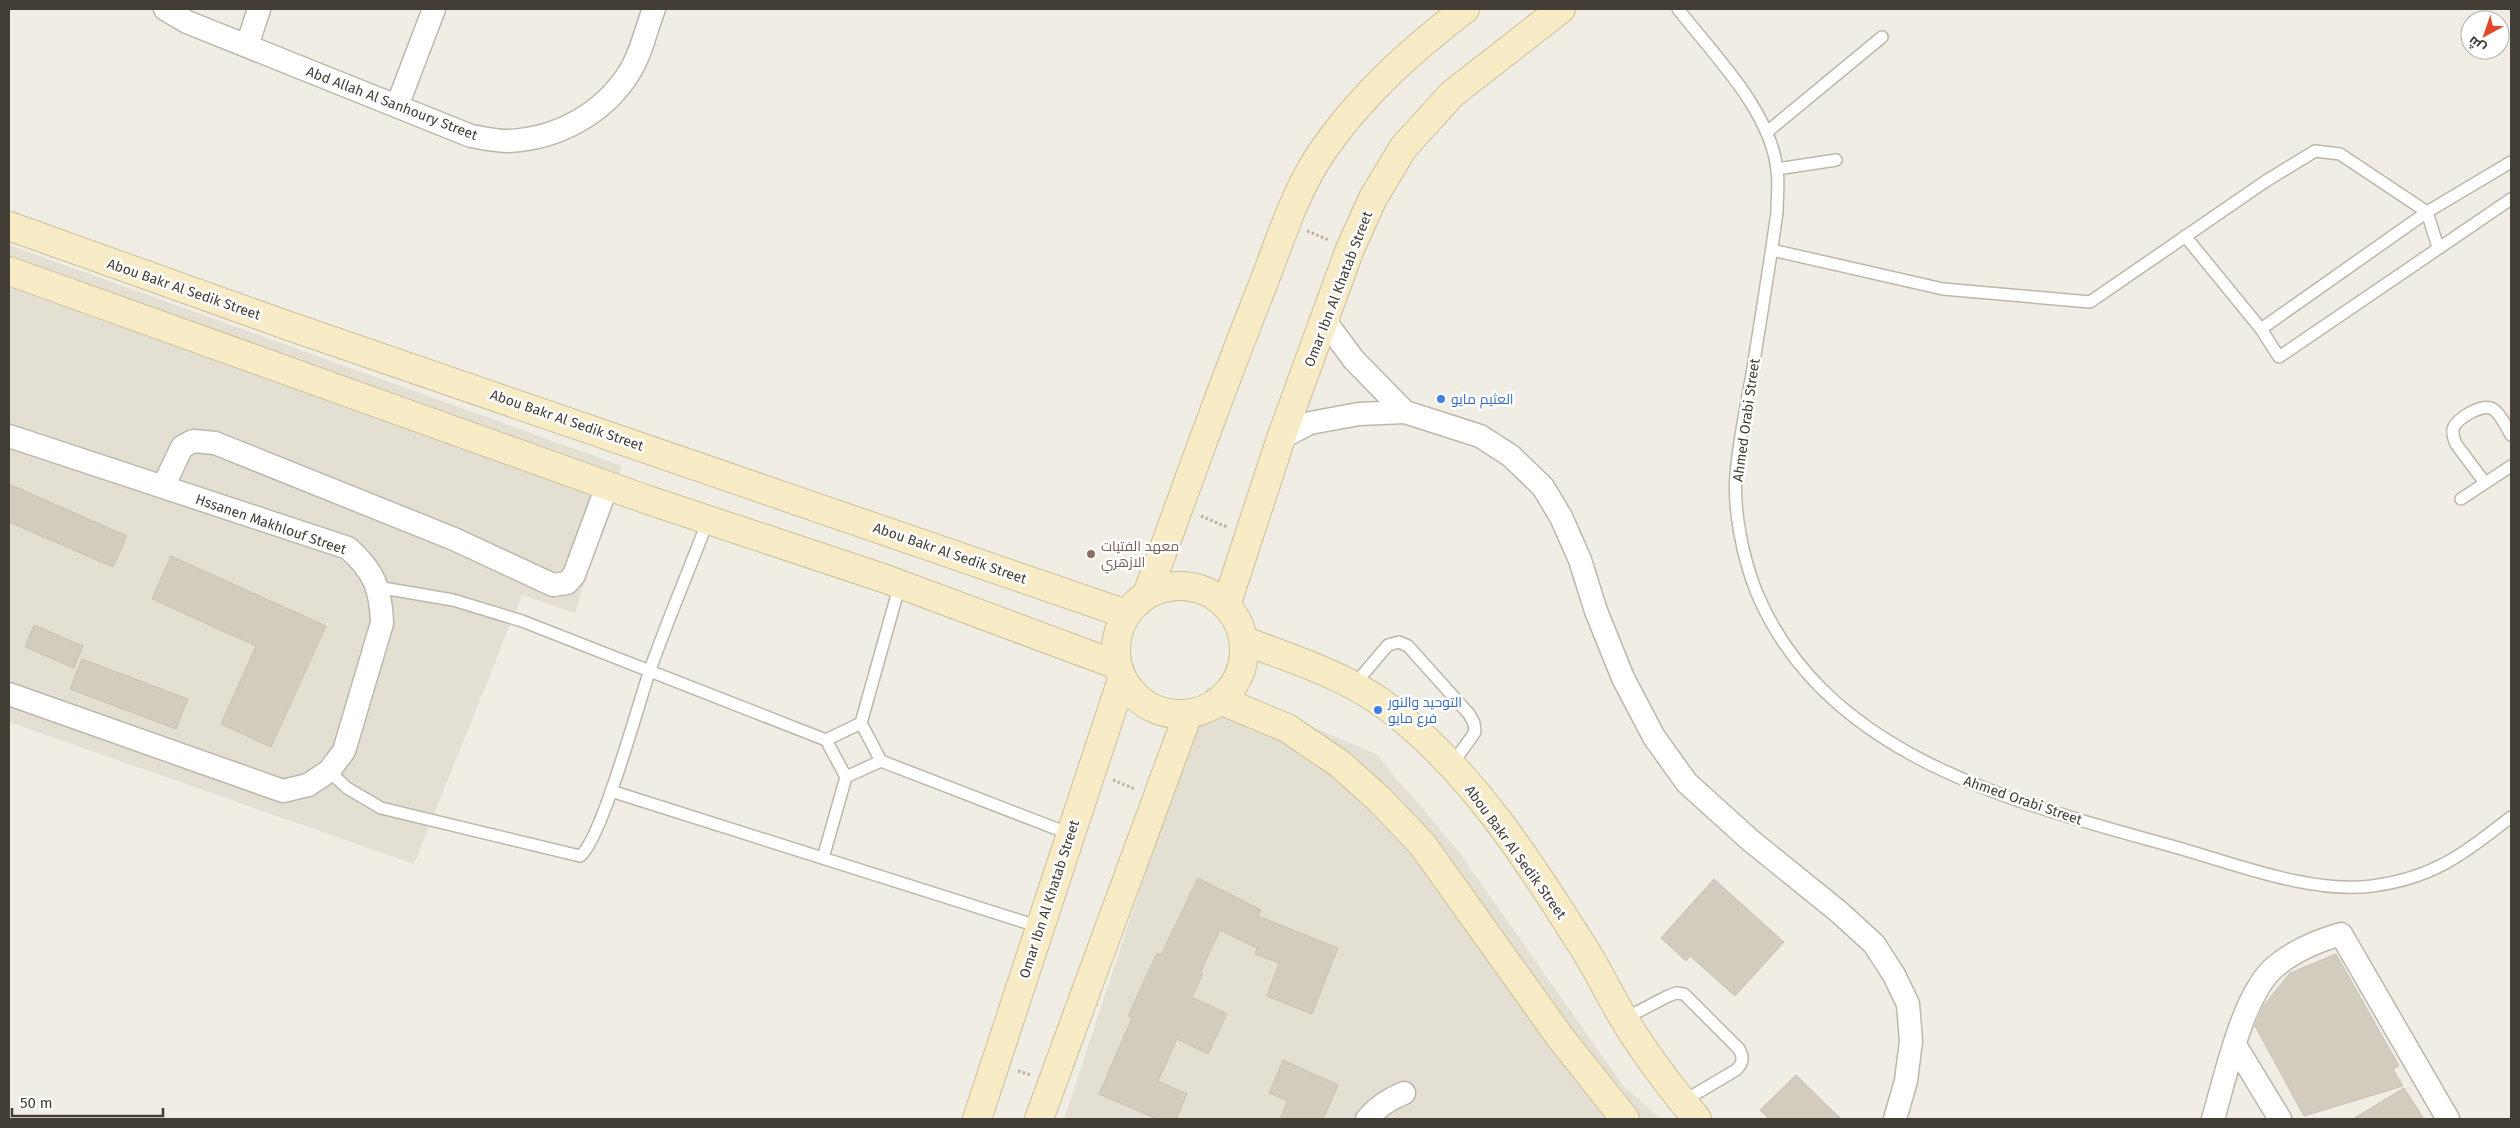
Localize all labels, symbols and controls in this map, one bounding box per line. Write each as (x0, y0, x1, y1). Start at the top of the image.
north arrow (2460, 10, 2510, 60)
text: ش (2465, 32, 2489, 57)
street label: Abd Allah Al Sanhoury Street (304, 63, 481, 144)
street label: Omar Ibn Al Khatab Street (1301, 208, 1376, 369)
street label: Abou Bakr Al Sedik Street (105, 255, 264, 324)
street label: Ahmed Orabi Street (1729, 357, 1764, 483)
street label: Abou Bakr Al Sedik Street (488, 386, 647, 455)
place label: العثيم مايو (1451, 391, 1514, 409)
marker: العثيم مايو (1435, 393, 1447, 405)
street label: Hssanen Makhlouf Street (193, 491, 349, 559)
street label: Abou Bakr Al Sedik Street (871, 519, 1030, 588)
place label: معهد الفتيات الازهري (1101, 538, 1179, 574)
marker: معهد الفتيات الازهري (1085, 548, 1097, 560)
place label: التوحيد والنور فرع مايو (1387, 694, 1462, 727)
marker: التوحيد والنور فرع مايو (1372, 704, 1384, 716)
street label: Ahmed Orabi Street (1961, 772, 2085, 829)
street label: Abou Bakr Al Sedik Street (1461, 782, 1570, 923)
street label: Omar Ibn Al Khatab Street (1016, 817, 1083, 980)
scale bar (12, 1086, 164, 1118)
text: 50 m (20, 1094, 53, 1112)

